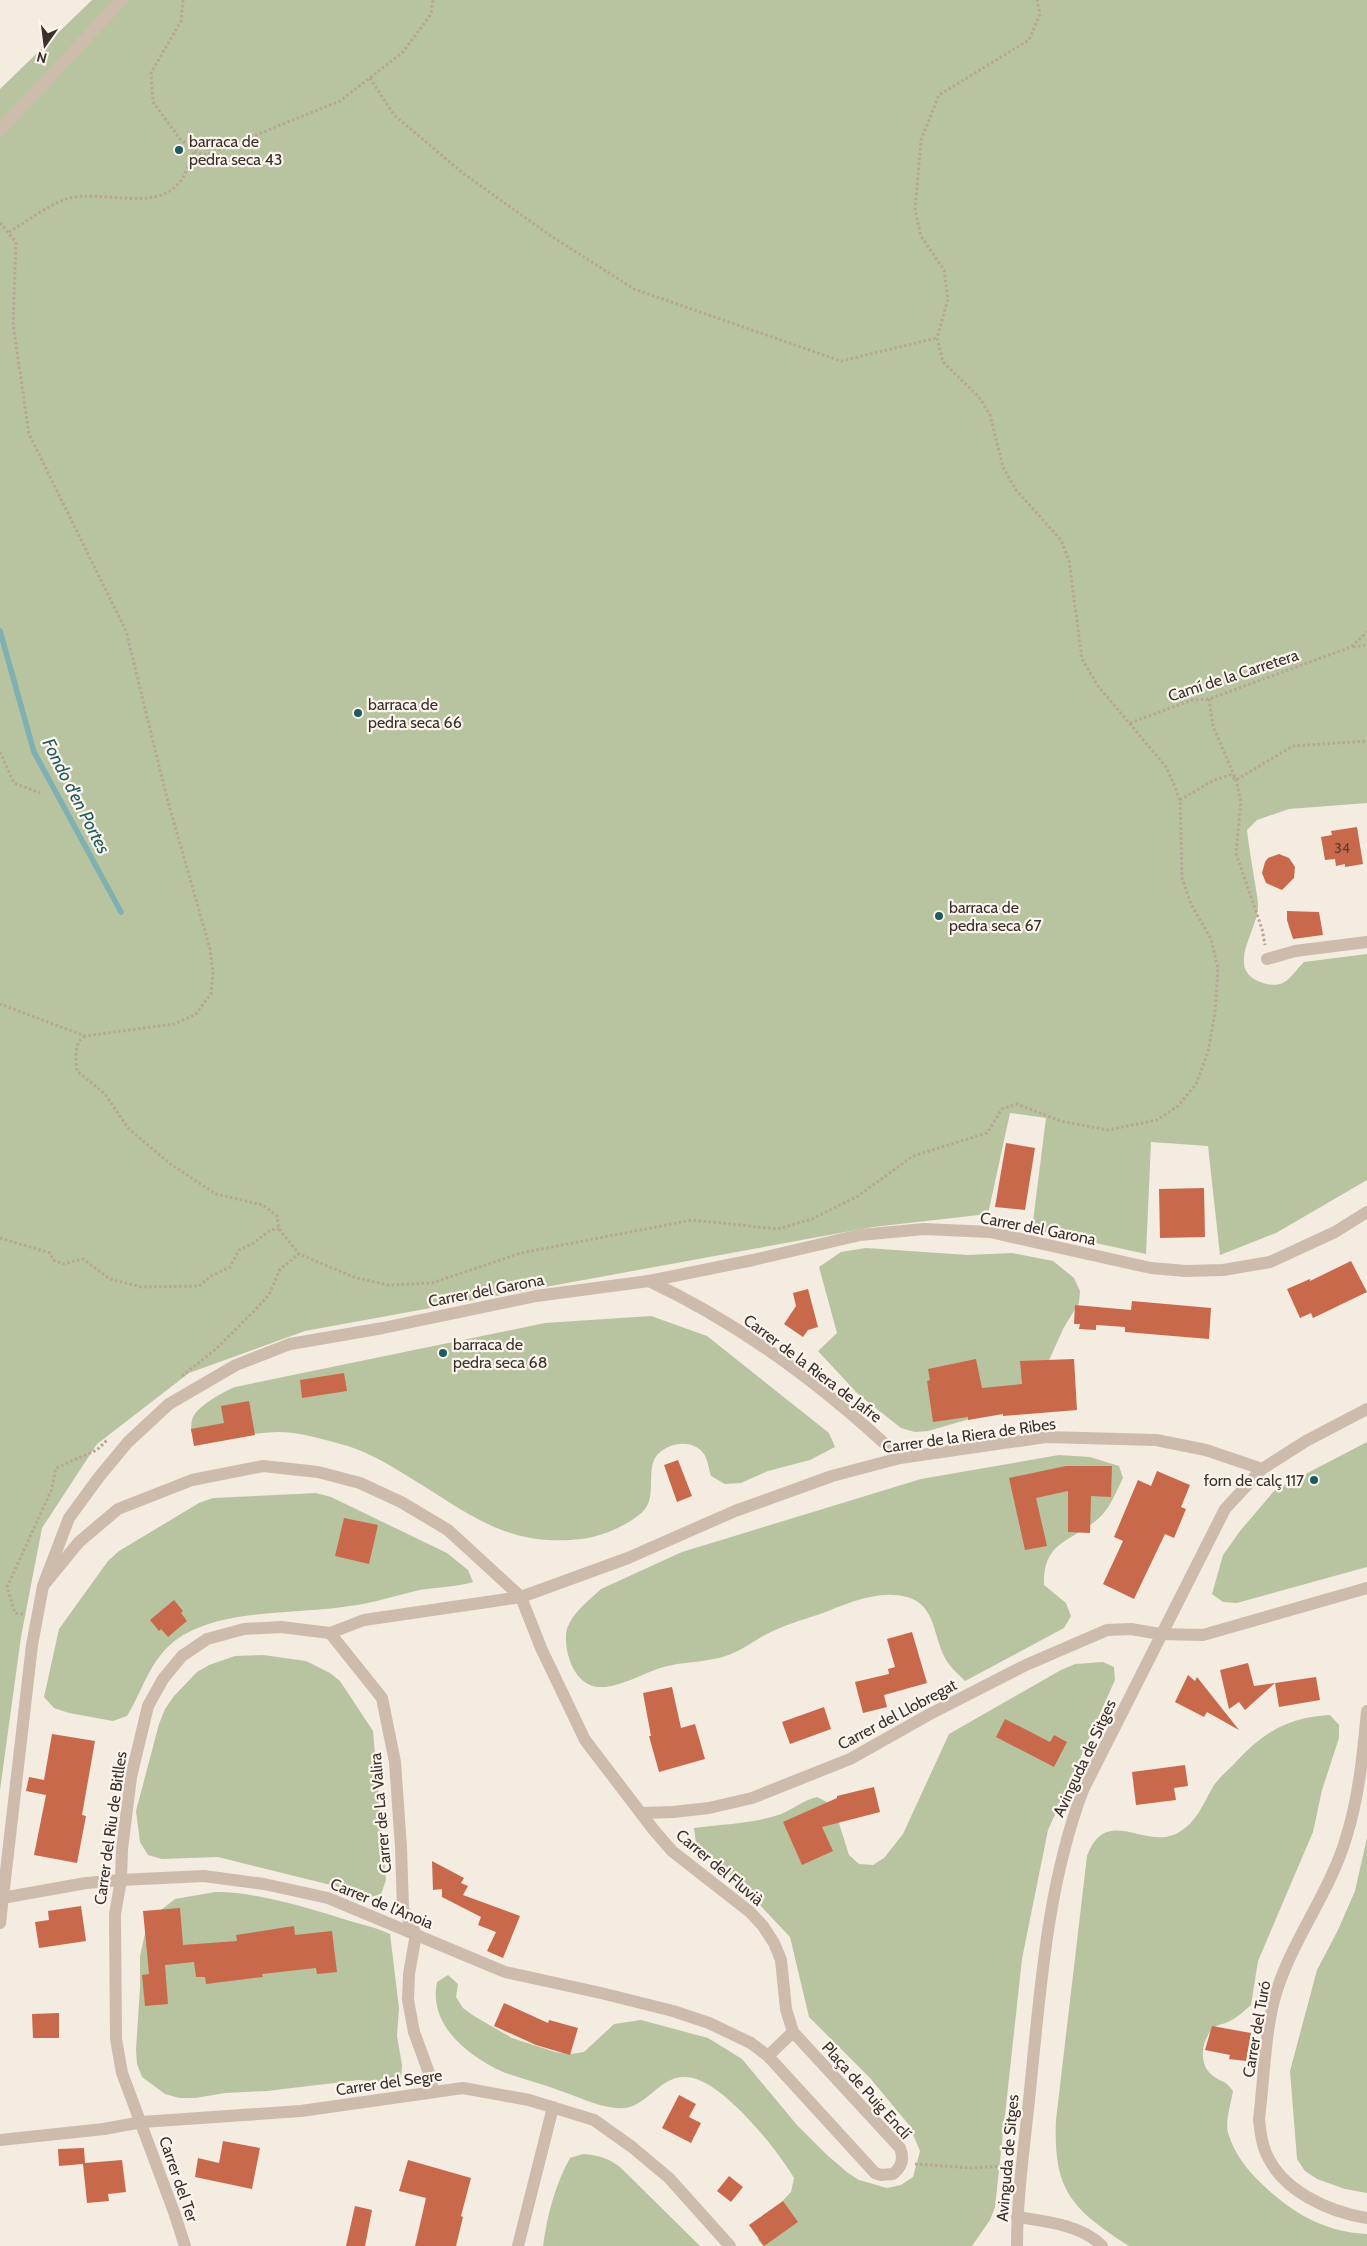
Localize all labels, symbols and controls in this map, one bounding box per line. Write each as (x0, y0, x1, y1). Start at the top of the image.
north arrow (20, 20, 70, 70)
text: N (35, 48, 49, 68)
place label: barraca de pedra seca 43 (189, 132, 282, 169)
marker: barraca de pedra seca 43 (173, 144, 185, 156)
street label: Camí de la Carretera (1166, 645, 1301, 706)
place label: barraca de pedra seca 66 (368, 695, 462, 732)
marker: barraca de pedra seca 66 (352, 707, 364, 719)
water label: Fondo d'en Portes (37, 735, 115, 857)
house number: 34 (1334, 839, 1350, 857)
place label: barraca de pedra seca 67 (949, 898, 1042, 935)
marker: barraca de pedra seca 67 (933, 910, 945, 922)
street label: Carrer del Garona (978, 1208, 1098, 1249)
street label: Carrer del Garona (427, 1270, 546, 1311)
street label: Carrer de la Riera de Jafre (740, 1310, 885, 1427)
place label: barraca de pedra seca 68 (453, 1335, 547, 1372)
marker: barraca de pedra seca 68 (437, 1347, 449, 1359)
street label: Carrer de la Riera de Ribes (881, 1414, 1057, 1457)
place label: forn de calç 117 (1204, 1471, 1304, 1490)
marker: forn de calç 117 (1308, 1474, 1320, 1486)
street label: Carrer del Llobregat (834, 1675, 961, 1754)
street label: Avinguda de Sitges (1049, 1696, 1120, 1820)
street label: Carrer del Riu de Bitlles (90, 1750, 131, 1906)
street label: Carrer de La Valira (366, 1752, 395, 1874)
street label: Carrer del Fluvià (672, 1825, 767, 1910)
street label: Carrer de l'Anoia (328, 1874, 436, 1933)
street label: Carrer del Turó (1239, 1979, 1274, 2079)
street label: Plaça de Puig Enclí (818, 2038, 916, 2143)
street label: Carrer del Segre (335, 2066, 444, 2099)
street label: Avinguda de Sitges (992, 2093, 1023, 2222)
street label: Carrer del Ter (155, 2134, 202, 2225)

